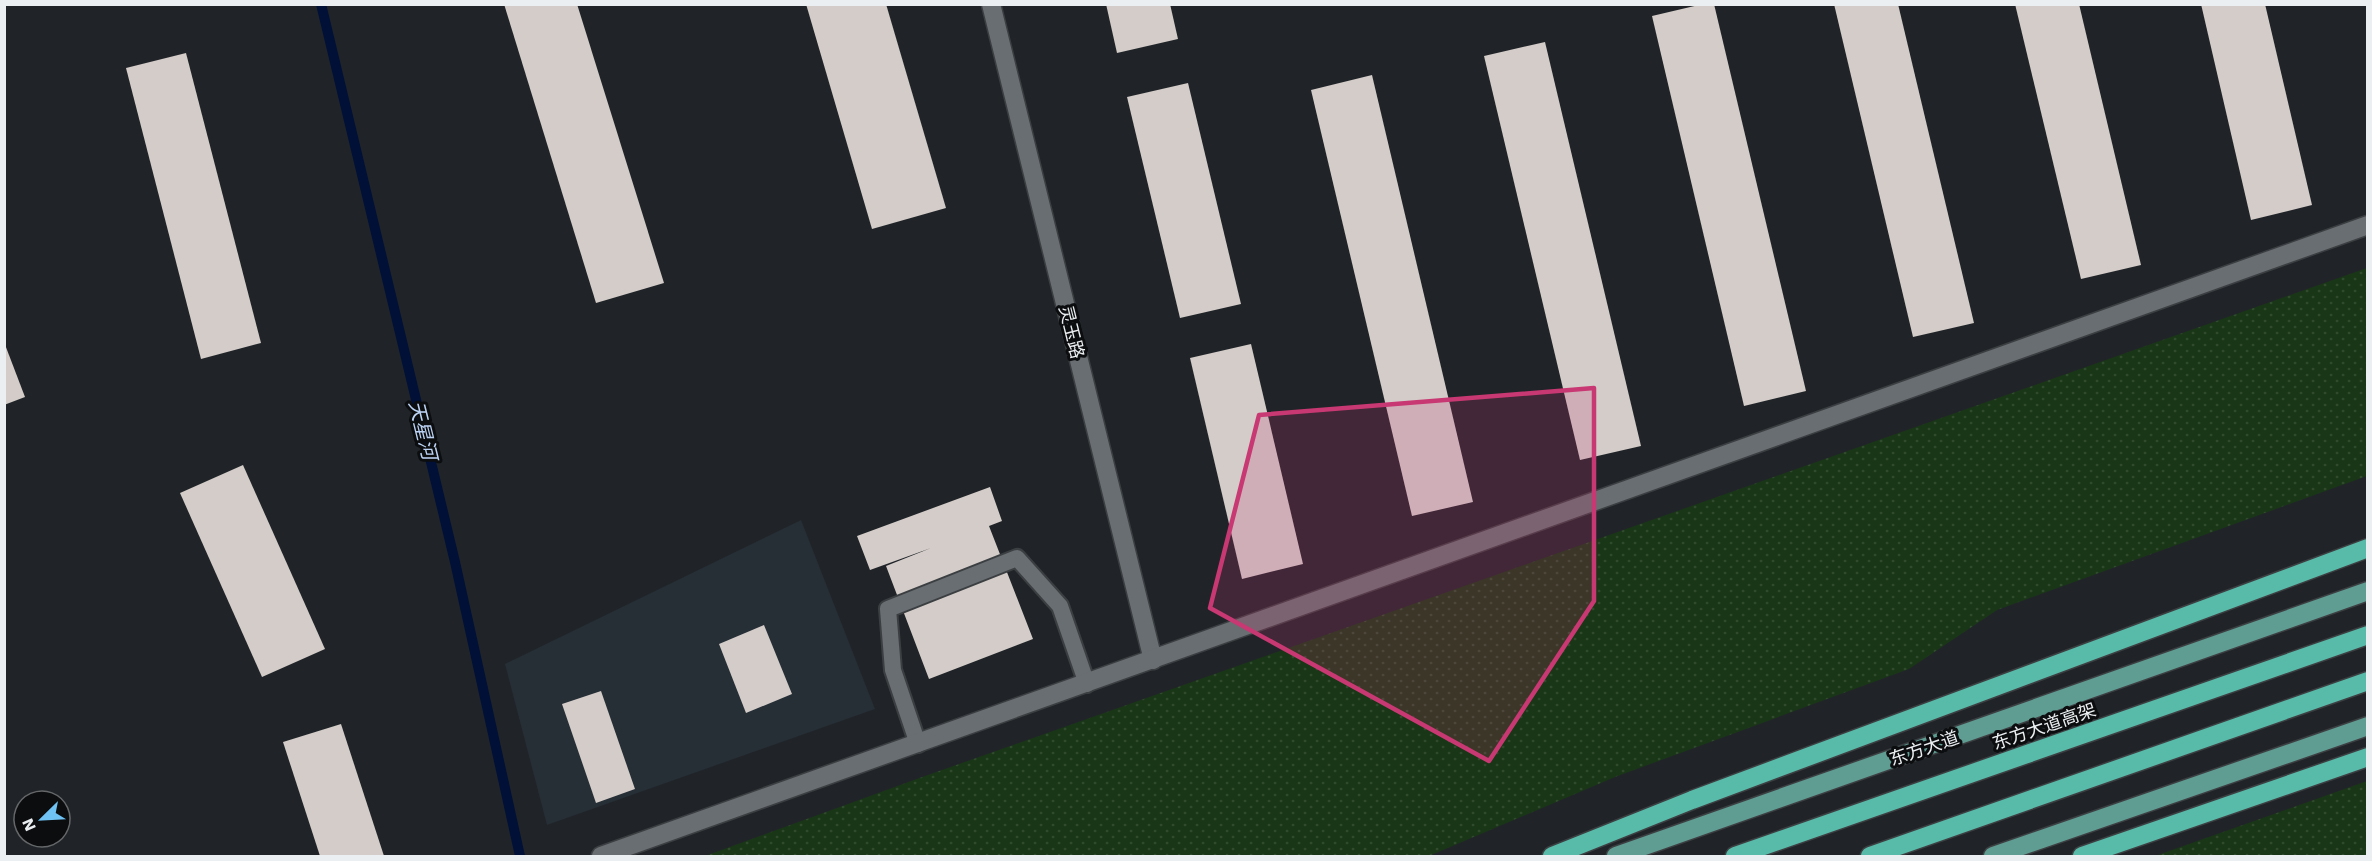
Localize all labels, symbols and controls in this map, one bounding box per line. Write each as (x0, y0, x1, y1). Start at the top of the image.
street label: 灵玉路 (1055, 303, 1089, 361)
water label: 天星河 (404, 398, 443, 466)
street label: 东方大道高架 (1990, 698, 2098, 754)
street label: 东方大道 (1887, 726, 1961, 770)
north arrow (12, 789, 72, 849)
text: N (18, 816, 40, 834)

